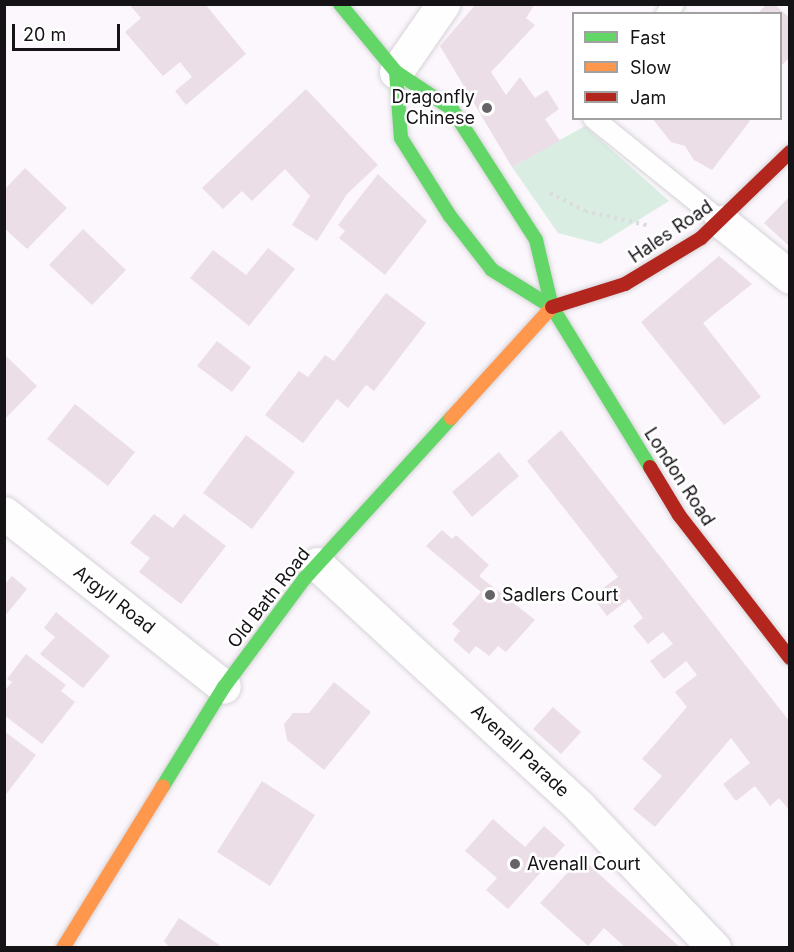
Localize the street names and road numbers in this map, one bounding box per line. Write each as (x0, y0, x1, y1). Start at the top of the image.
street label: Hales Road (625, 196, 717, 268)
street label: London Road (639, 424, 719, 530)
street label: Old Bath Road (223, 544, 315, 652)
street label: Argyll Road (69, 562, 159, 638)
street label: Avenall Parade (467, 700, 573, 802)

